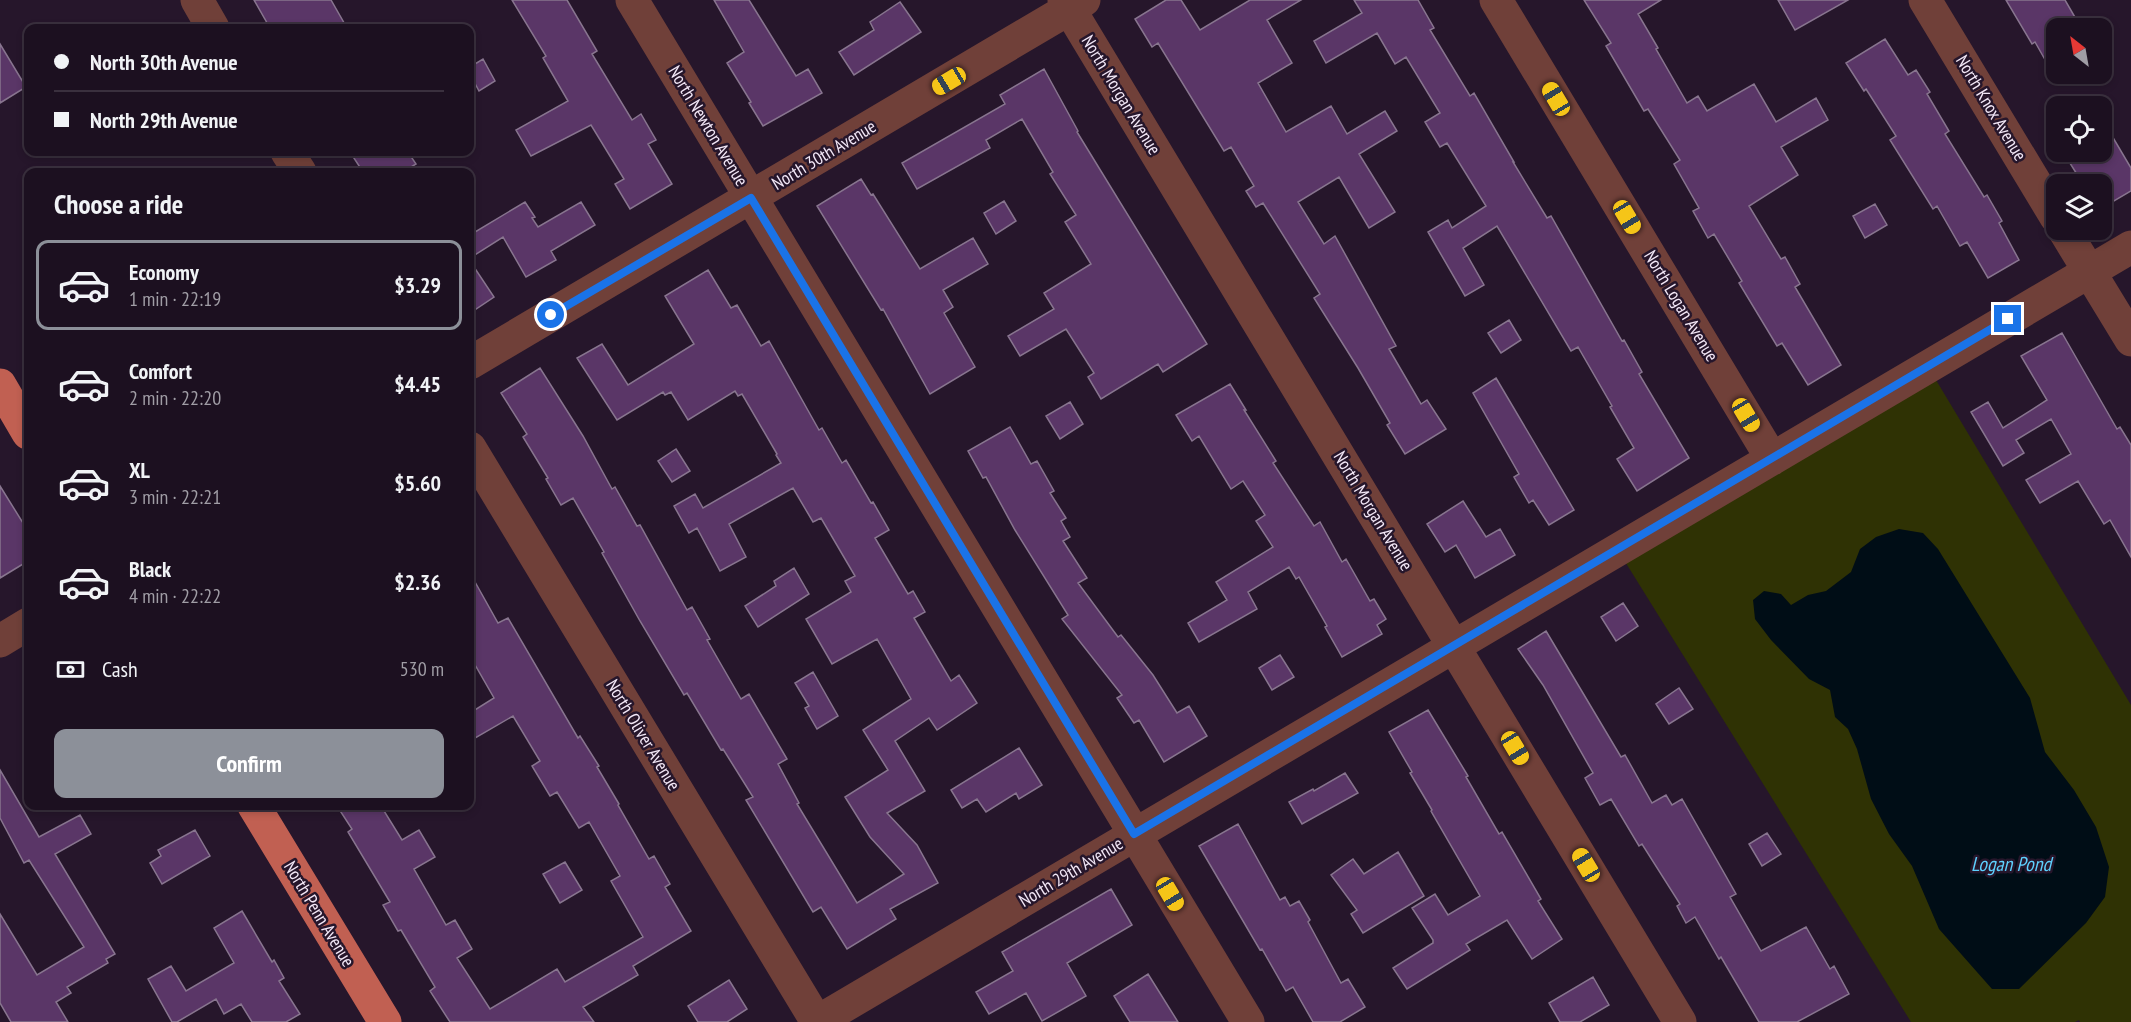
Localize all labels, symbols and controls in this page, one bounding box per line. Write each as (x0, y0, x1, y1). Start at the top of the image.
north arrow (2046, 18, 2112, 84)
map controls (2046, 18, 2112, 240)
street label: North Morgan Avenue (1077, 31, 1166, 159)
text: North 30th Avenue (90, 48, 238, 76)
street label: North Knox Avenue (1951, 51, 2032, 165)
street label: North Newton Avenue (663, 61, 753, 190)
car (929, 64, 969, 98)
car (1539, 79, 1573, 119)
button: locate (2046, 96, 2112, 162)
text: North 29th Avenue (90, 106, 238, 134)
street label: North 30th Avenue (767, 114, 880, 195)
button: layers (2046, 174, 2112, 240)
text: Choose a ride (54, 187, 183, 221)
car (1610, 197, 1644, 237)
street label: North Logan Avenue (1639, 246, 1724, 366)
icon: car (57, 258, 111, 312)
text: Economy (129, 258, 199, 286)
text: $3.29 (394, 271, 441, 299)
text: 1 min · 22:19 (129, 286, 221, 312)
route start (537, 301, 564, 328)
route end (1994, 305, 2021, 332)
icon: car (57, 357, 111, 411)
text: Comfort (129, 357, 192, 385)
text: $4.45 (394, 370, 441, 398)
text: 2 min · 22:20 (129, 385, 221, 411)
car (1729, 395, 1763, 435)
street label: North Morgan Avenue (1329, 447, 1418, 575)
icon: car (57, 456, 111, 510)
text: XL (129, 456, 150, 484)
text: $5.60 (394, 469, 441, 497)
text: 3 min · 22:21 (129, 484, 221, 510)
icon: car (57, 555, 111, 609)
text: Black (129, 555, 171, 583)
text: $2.36 (394, 568, 441, 596)
text: 4 min · 22:22 (129, 583, 221, 609)
icon: cash (54, 653, 87, 686)
text: Cash (102, 655, 138, 683)
text: 530 m (400, 656, 444, 682)
street label: North Oliver Avenue (601, 675, 686, 795)
car (1498, 728, 1532, 768)
button: Confirm (54, 729, 444, 798)
street label: North 29th Avenue (1014, 831, 1127, 912)
car (1569, 845, 1603, 885)
water label: Logan Pond (1971, 851, 2053, 877)
street label: North Penn Avenue (279, 857, 360, 971)
car (1153, 874, 1187, 914)

